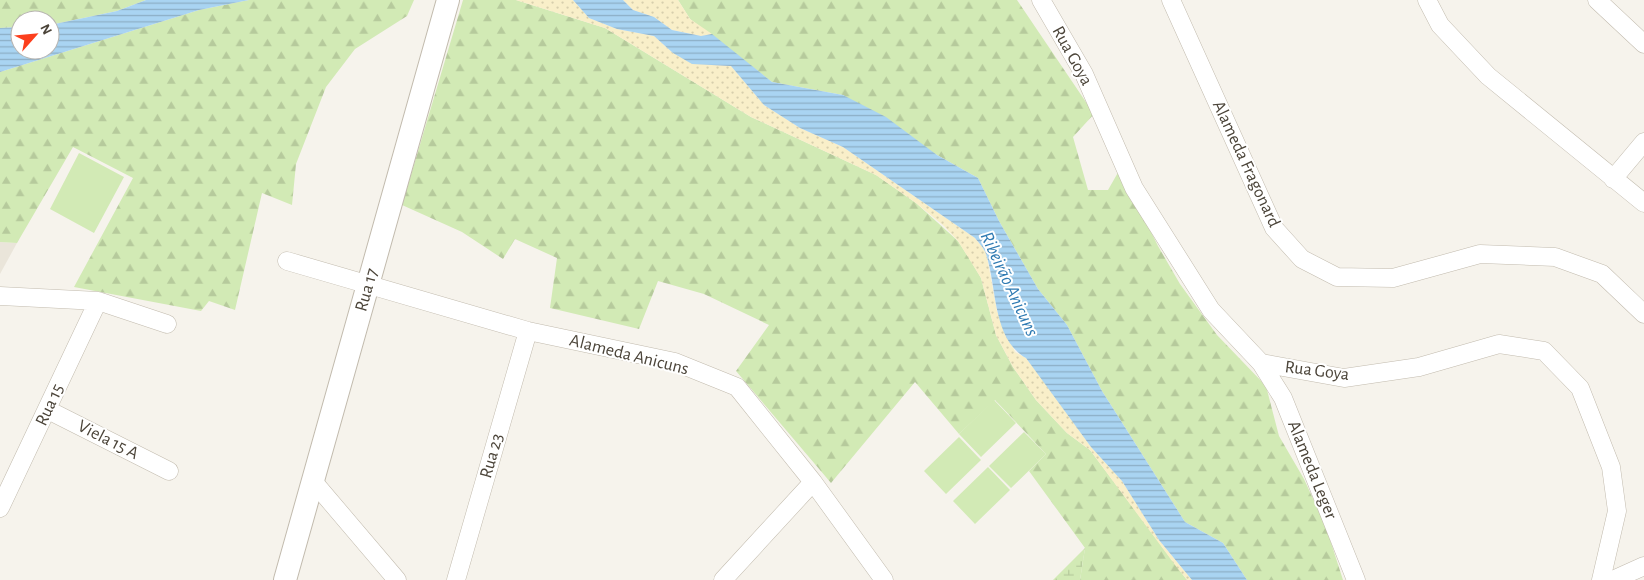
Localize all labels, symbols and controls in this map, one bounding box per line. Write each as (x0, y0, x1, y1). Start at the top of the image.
north arrow (10, 10, 60, 60)
text: N (37, 22, 54, 37)
street label: Rua Goya (1048, 23, 1096, 89)
street label: Alameda Fragonard (1209, 98, 1283, 230)
water label: Ribeirão Anicuns (977, 229, 1041, 339)
street label: Rua 17 (352, 266, 382, 314)
street label: Alameda Anicuns (568, 332, 690, 378)
street label: Rua Goya (1284, 358, 1350, 384)
street label: Rua 15 (33, 381, 67, 429)
street label: Viela 15 A (75, 417, 142, 463)
street label: Alameda Leger (1284, 418, 1340, 522)
street label: Rua 23 (477, 432, 507, 480)

